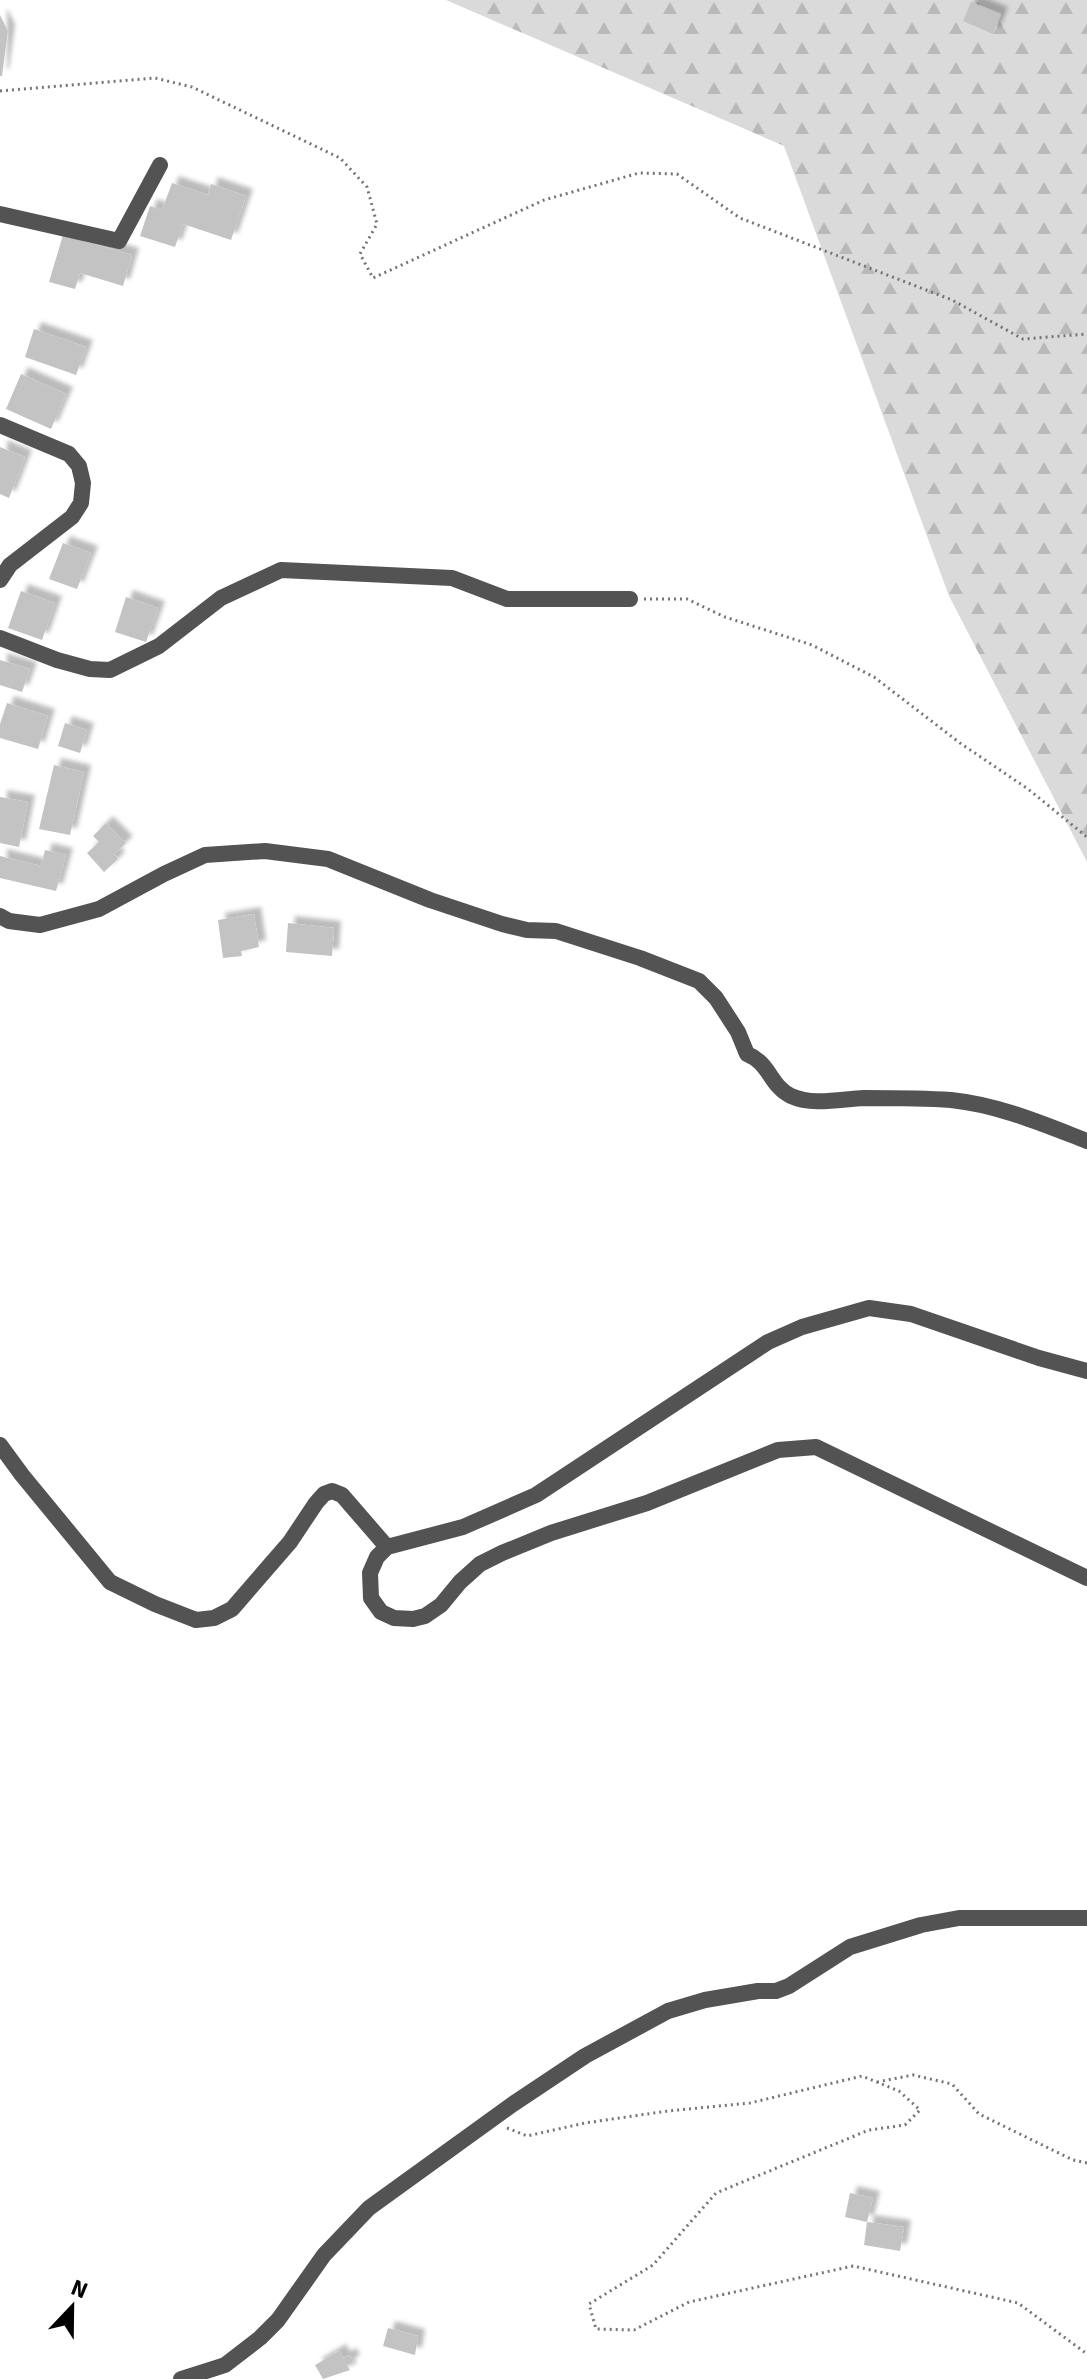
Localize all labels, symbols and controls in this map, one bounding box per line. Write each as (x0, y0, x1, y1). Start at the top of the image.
north arrow (32, 2267, 112, 2347)
text: N (67, 2274, 91, 2304)

